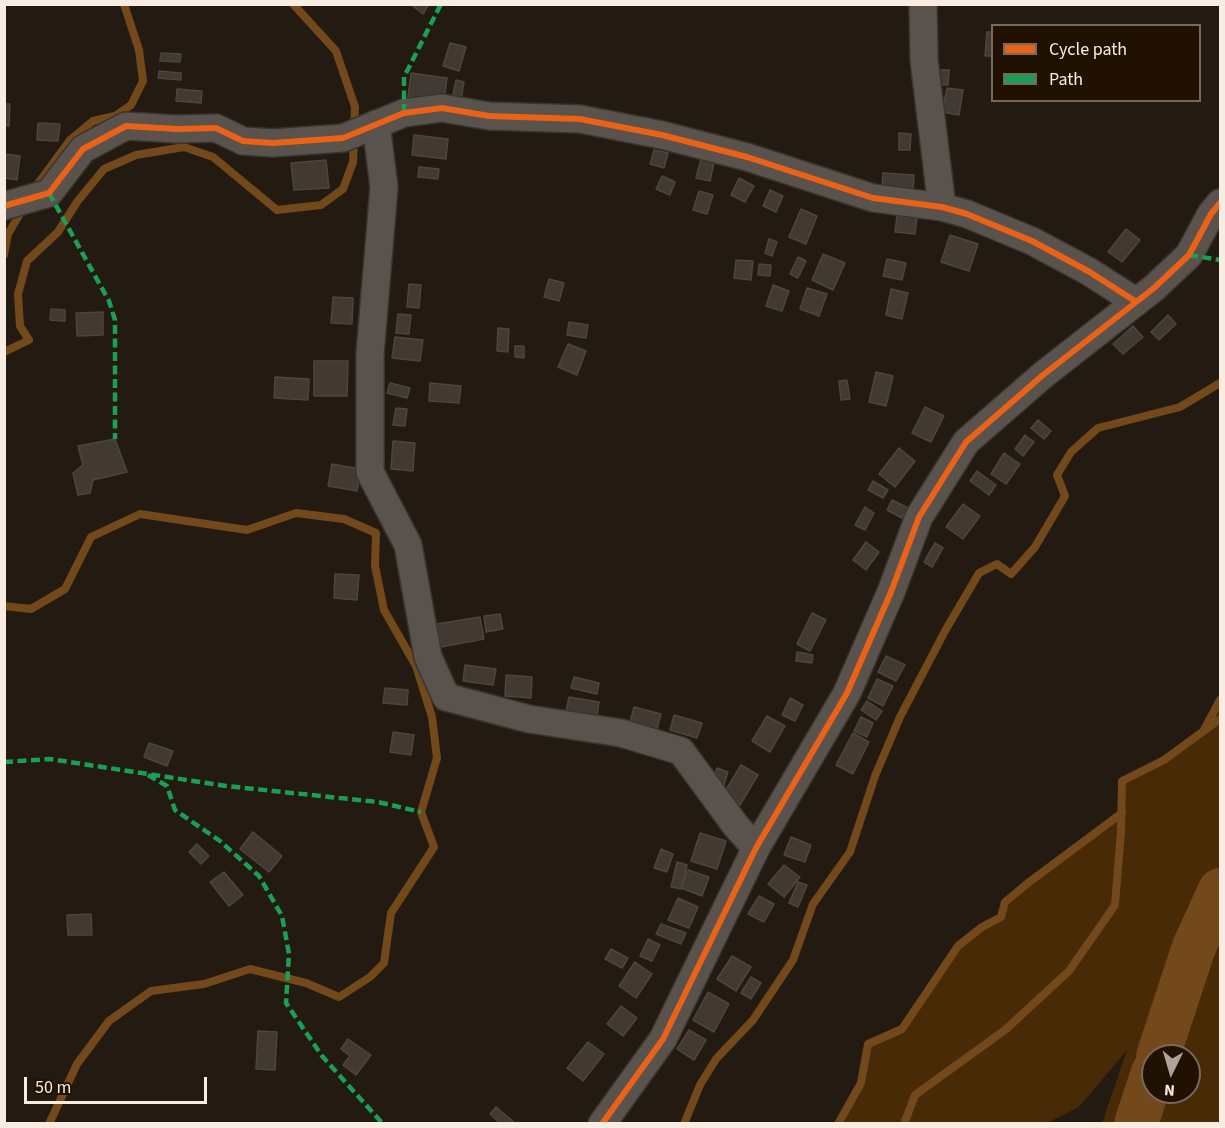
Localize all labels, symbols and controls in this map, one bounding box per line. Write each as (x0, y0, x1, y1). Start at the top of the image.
legend (991, 24, 1201, 102)
text: Cycle path (1049, 37, 1127, 62)
text: Path (1049, 67, 1083, 92)
north arrow (1141, 1044, 1201, 1104)
scale bar (27, 1065, 210, 1103)
text: 50 m (35, 1075, 71, 1100)
text: N (1163, 1079, 1176, 1101)

